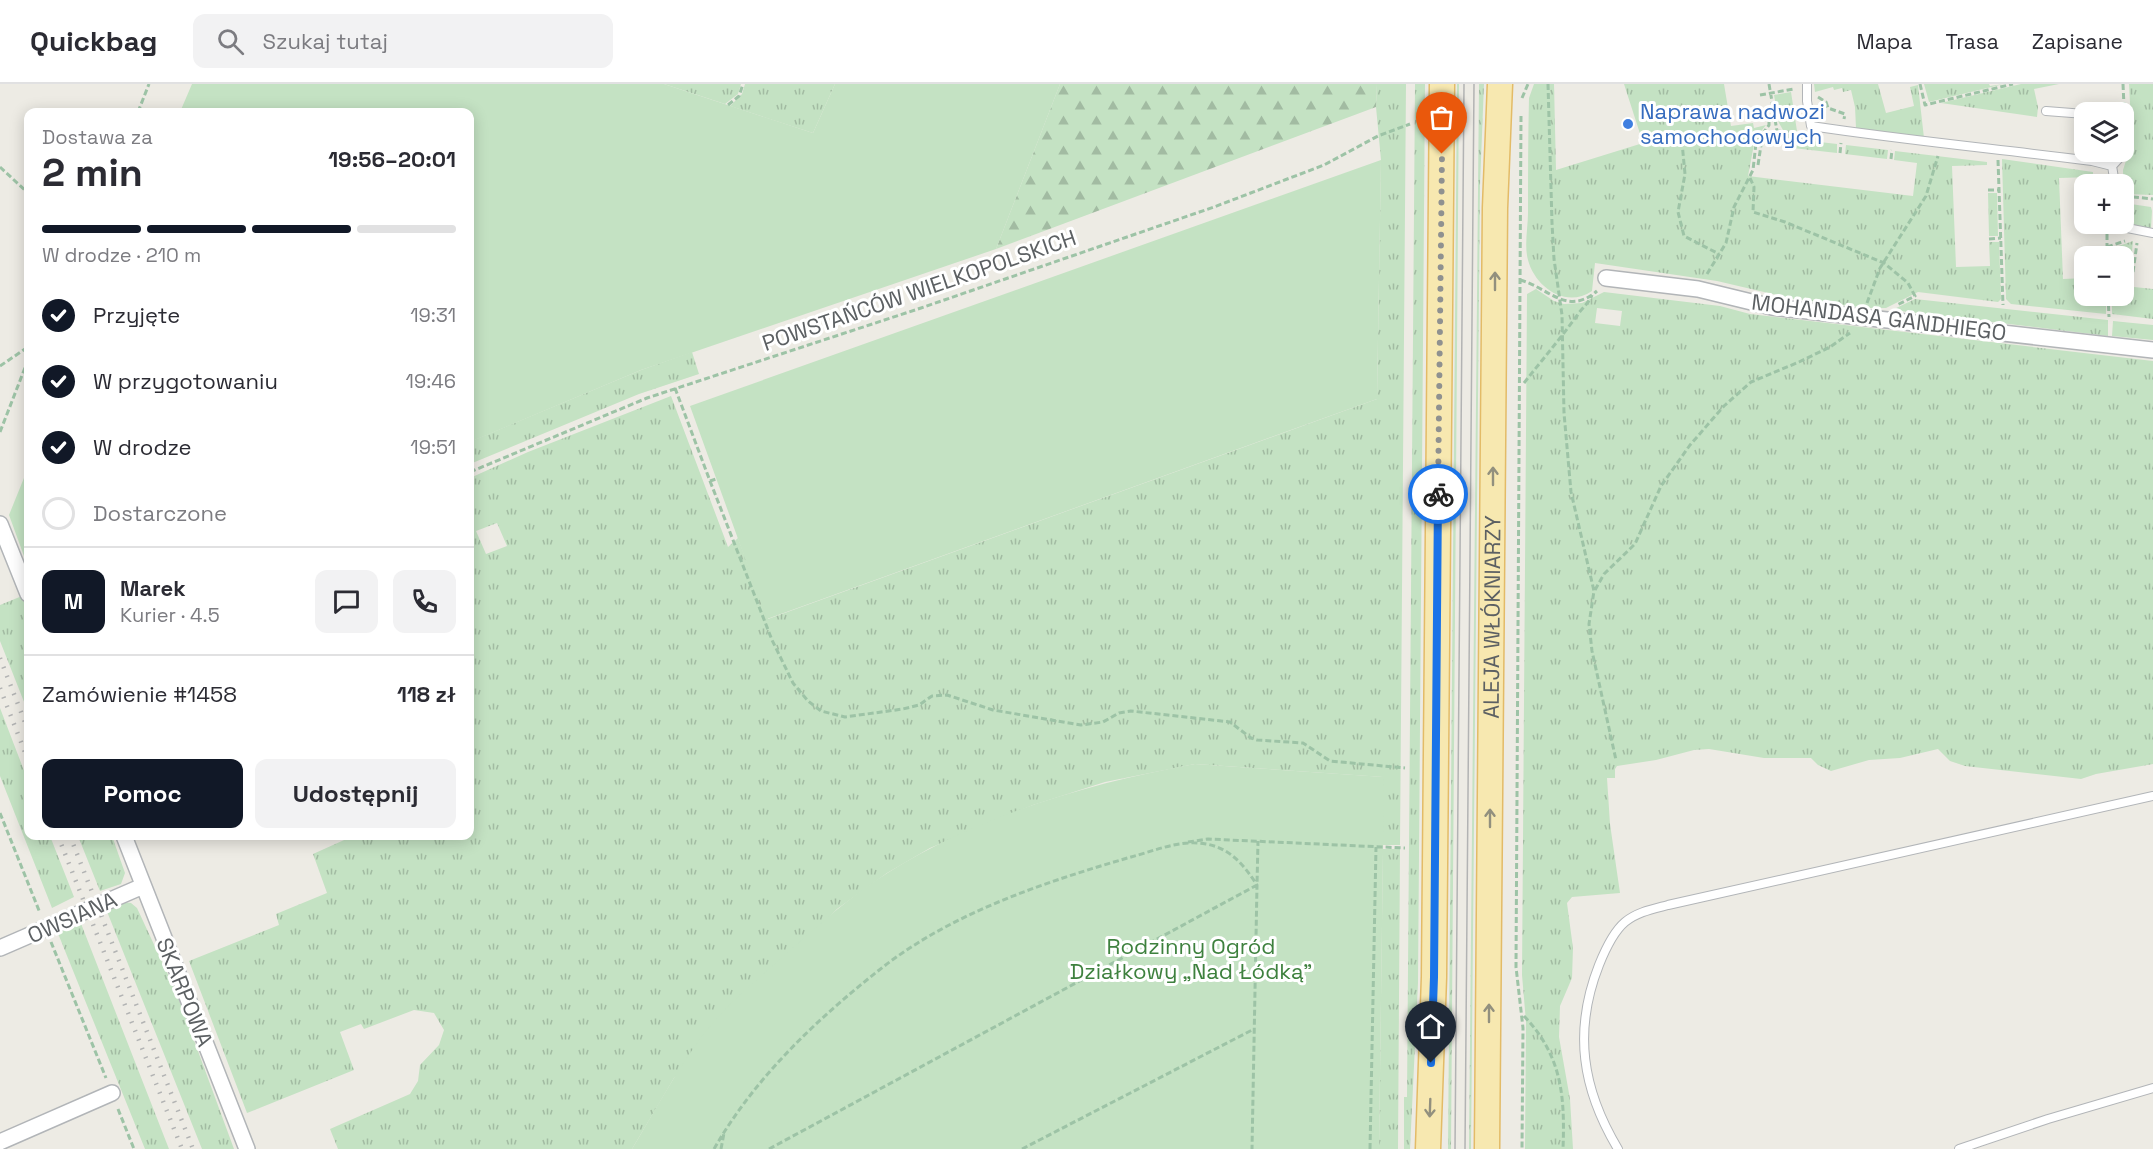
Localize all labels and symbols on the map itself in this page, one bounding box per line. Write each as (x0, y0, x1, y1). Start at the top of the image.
pin (1416, 92, 1467, 154)
place label: Naprawa nadwozi samochodowych (1640, 97, 1825, 150)
marker: Naprawa nadwozi samochodowych (1621, 117, 1635, 131)
street label: POWSTAŃCÓW WIELKOPOLSKICH (758, 223, 1080, 357)
one-way arrow (1489, 271, 1500, 291)
street label: MOHANDASA GANDHIEGO (1750, 287, 2008, 347)
courier (1408, 464, 1468, 524)
one-way arrow (1487, 466, 1499, 486)
street label: ALEJA WŁÓKNIARZY (1477, 515, 1506, 719)
one-way arrow (1484, 808, 1496, 828)
street label: OWSIANA (23, 885, 121, 949)
park label: Rodzinny Ogród Działkowy „Nad Łódką” (1070, 932, 1312, 985)
street label: SKARPOWA (150, 933, 220, 1051)
pin (1405, 1001, 1456, 1063)
one-way arrow (1483, 1003, 1494, 1023)
one-way arrow (1424, 1098, 1435, 1118)

